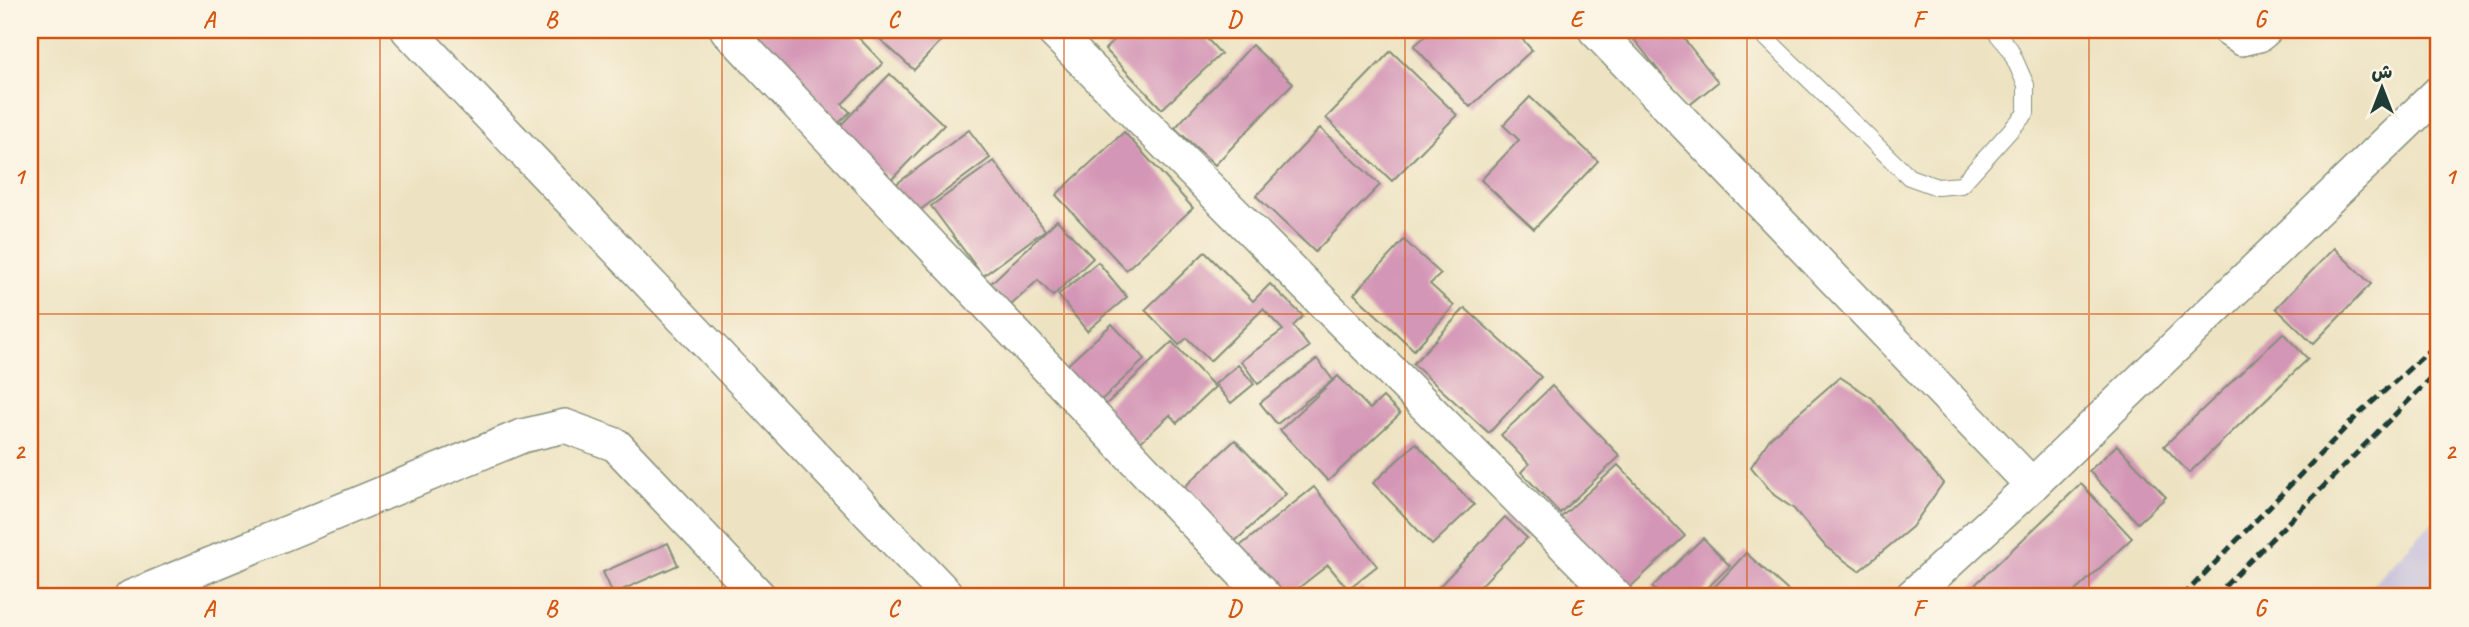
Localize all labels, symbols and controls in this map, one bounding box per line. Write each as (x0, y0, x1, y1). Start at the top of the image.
text: A (203, 5, 217, 34)
text: B (545, 5, 559, 34)
text: C (888, 5, 902, 34)
text: D (1227, 5, 1243, 34)
text: E (1570, 5, 1586, 34)
text: F (1913, 5, 1929, 34)
text: G (2254, 5, 2269, 34)
north arrow (2346, 52, 2416, 122)
text: ش (2372, 60, 2393, 84)
text: 1 (14, 162, 27, 191)
text: 1 (2445, 162, 2458, 191)
text: 2 (14, 437, 27, 466)
text: 2 (2445, 437, 2458, 466)
text: A (203, 594, 217, 623)
text: B (545, 594, 559, 623)
text: C (888, 594, 902, 623)
text: D (1227, 594, 1243, 623)
text: E (1570, 594, 1586, 623)
text: F (1913, 594, 1929, 623)
text: G (2254, 594, 2269, 623)

